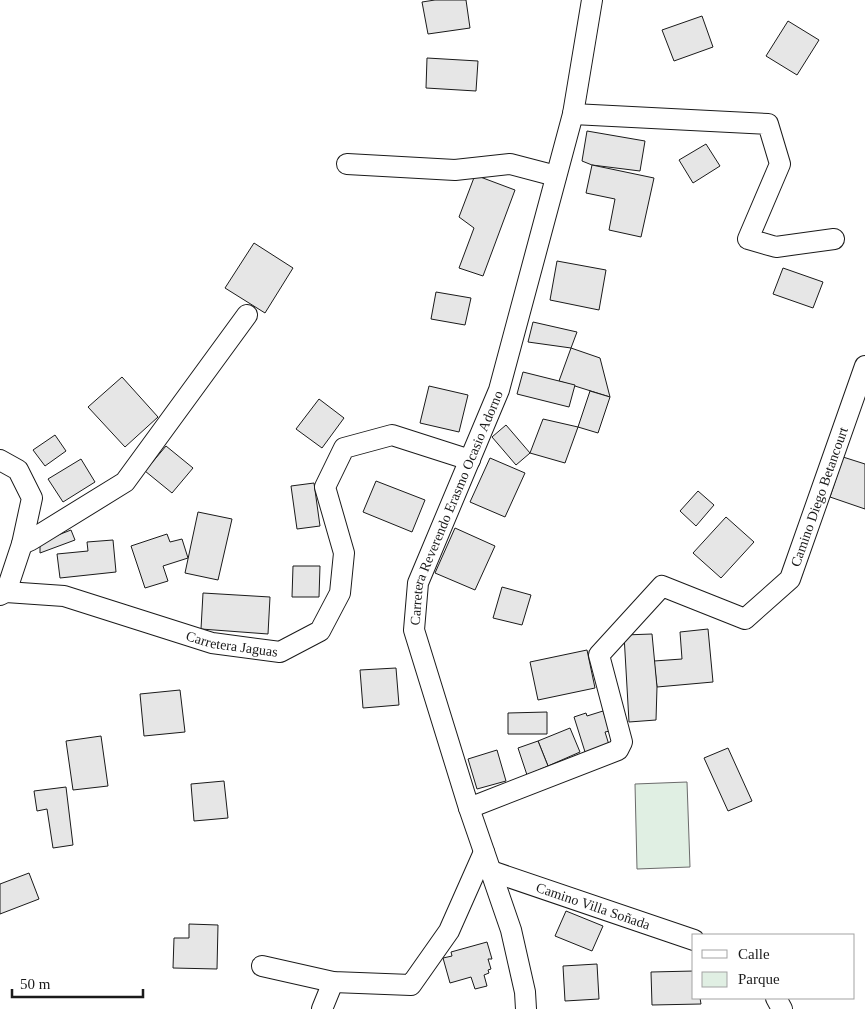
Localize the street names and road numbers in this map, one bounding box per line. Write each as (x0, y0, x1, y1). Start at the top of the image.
street label: Carretera Reverendo Erasmo Ocasio Adorno (407, 388, 505, 626)
street label: Camino Diego Betancourt (787, 425, 850, 569)
street label: Carretera Jaguas (184, 628, 279, 659)
street label: Camino Villa Soñada (534, 879, 653, 932)

